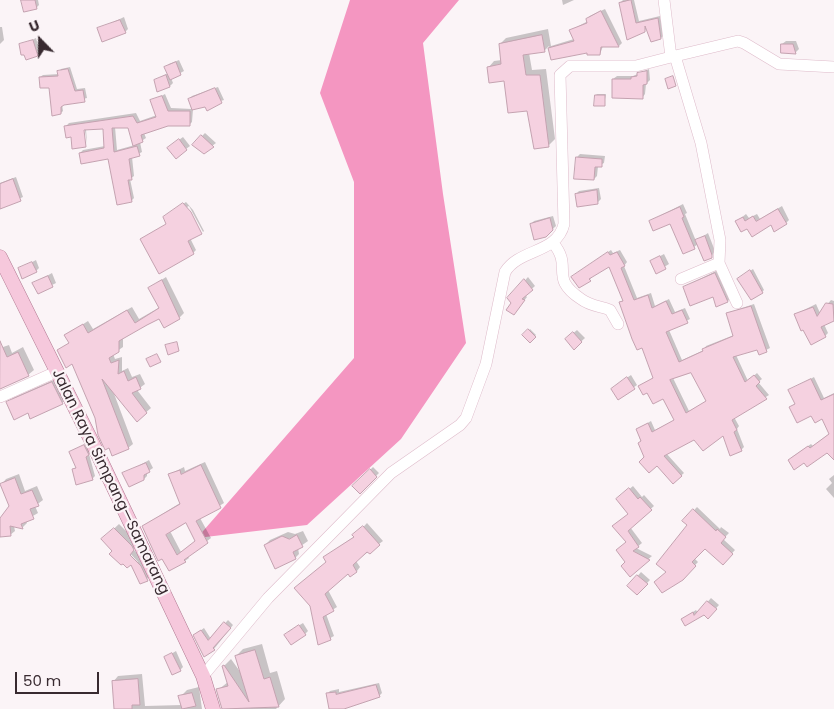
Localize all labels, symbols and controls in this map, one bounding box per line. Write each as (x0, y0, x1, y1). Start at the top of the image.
north arrow (15, 15, 65, 65)
text: U (26, 15, 43, 37)
street label: Jalan Raya Simpang—Samarang (47, 366, 173, 598)
scale bar (18, 662, 101, 694)
text: 50 m (23, 670, 61, 691)

